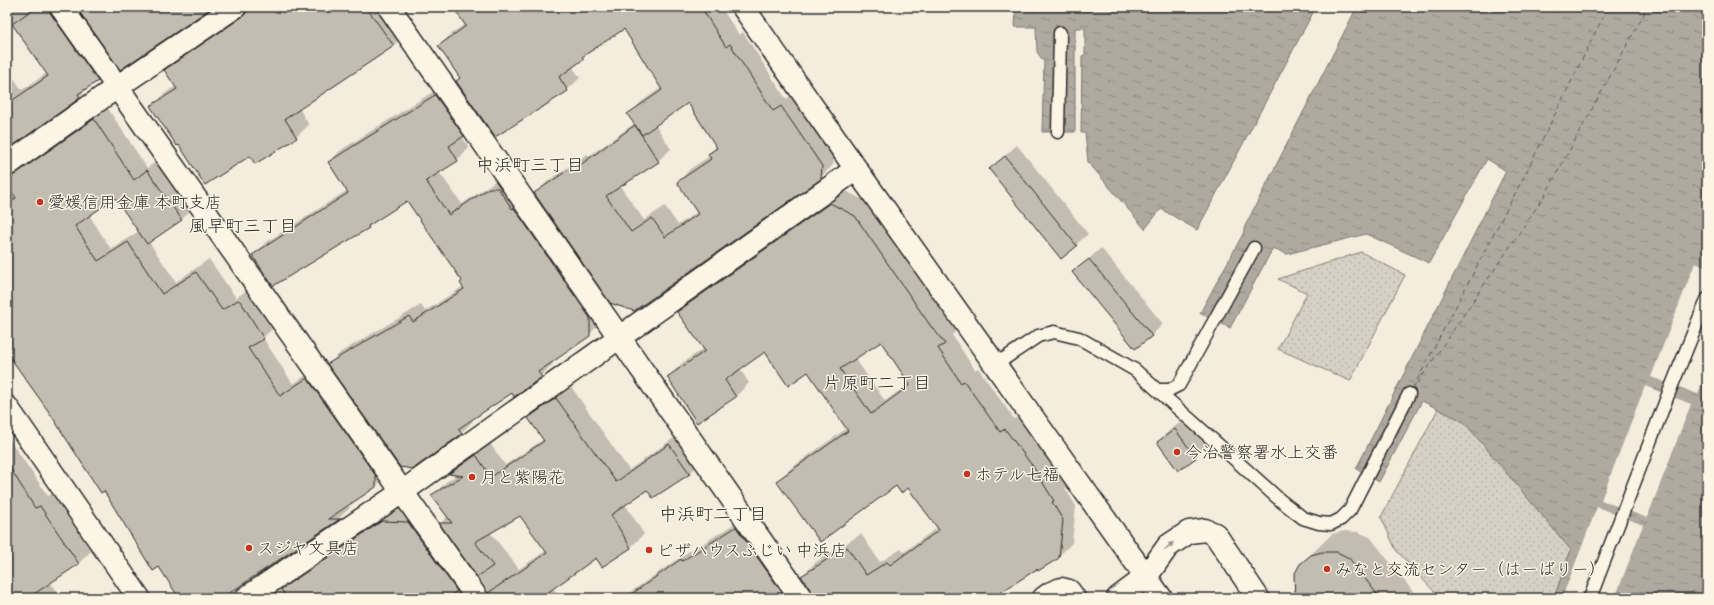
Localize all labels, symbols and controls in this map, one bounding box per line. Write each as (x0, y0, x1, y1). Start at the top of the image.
district label: 中浜町三丁目 (476, 154, 584, 176)
place label: 愛媛信用金庫 本町支店 (48, 192, 222, 213)
marker: 愛媛信用金庫 本町支店 (35, 197, 45, 207)
district label: 風早町三丁目 (189, 215, 297, 237)
district label: 片原町二丁目 (823, 372, 931, 394)
place label: 今治警察署水上交番 (1185, 442, 1338, 463)
marker: 今治警察署水上交番 (1172, 447, 1182, 457)
place label: ホテル七福 (975, 464, 1059, 485)
place label: 月と紫陽花 (480, 467, 565, 488)
marker: ホテル七福 (962, 469, 972, 479)
marker: 月と紫陽花 (467, 472, 477, 482)
district label: 中浜町二丁目 (659, 503, 767, 525)
place label: スジヤ文具店 (257, 538, 359, 559)
place label: ピザハウスふじい 中浜店 (657, 540, 847, 561)
one-way arrow (1164, 542, 1174, 551)
marker: スジヤ文具店 (244, 543, 254, 553)
marker: ピザハウスふじい 中浜店 (644, 545, 654, 555)
place label: みなと交流センター（はーばりー） (1335, 559, 1606, 580)
marker: みなと交流センター（はーばりー） (1322, 564, 1332, 574)

